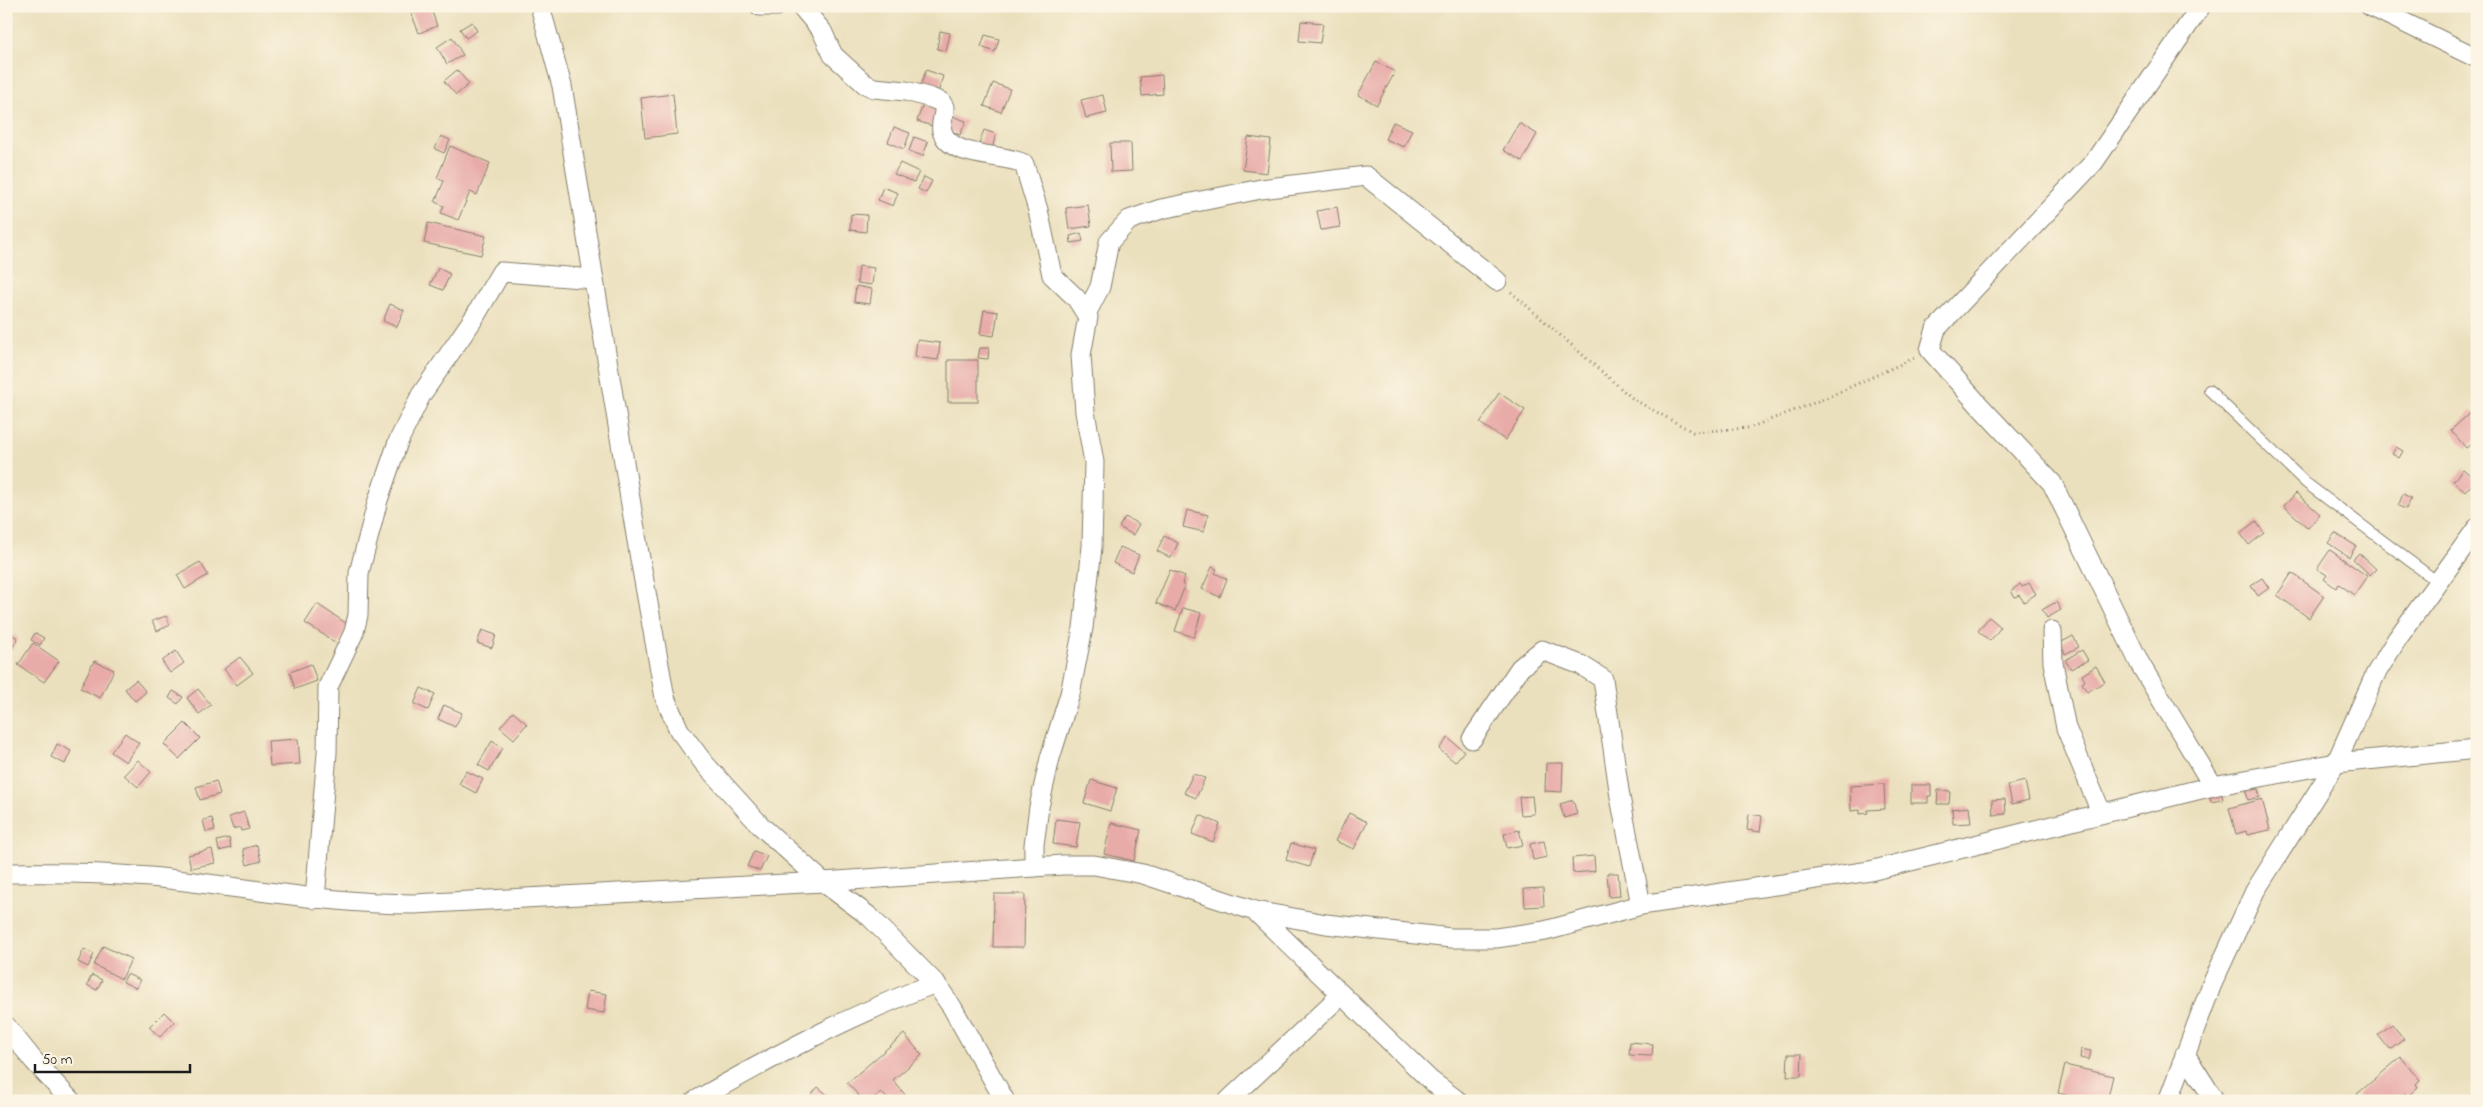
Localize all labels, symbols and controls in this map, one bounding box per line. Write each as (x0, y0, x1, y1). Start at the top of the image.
scale bar (35, 1042, 190, 1074)
text: 50 m (42, 1049, 73, 1071)

